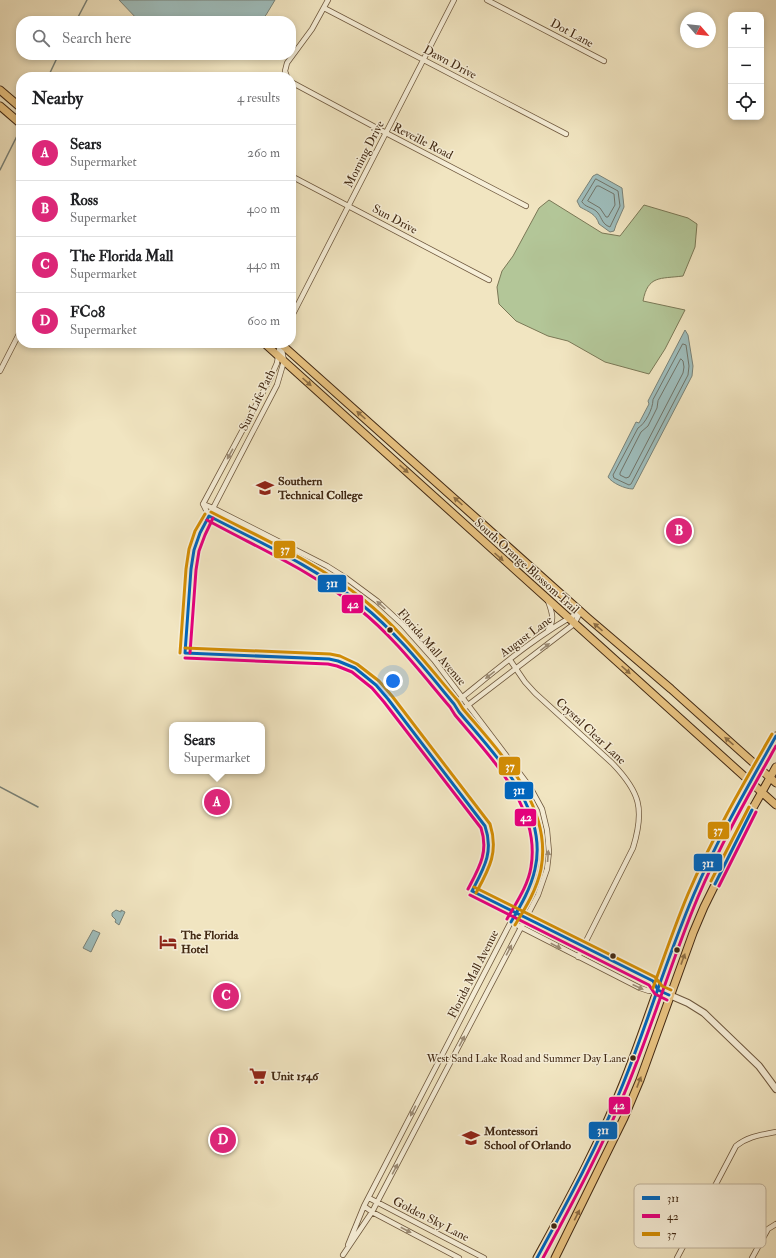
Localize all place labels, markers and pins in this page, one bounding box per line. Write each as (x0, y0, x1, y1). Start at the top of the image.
place label: Southern Technical College (277, 474, 364, 503)
school or university icon: Southern Technical College (255, 478, 275, 498)
pin: B (666, 516, 692, 546)
unlabelled marker (385, 625, 395, 635)
pin: A (204, 787, 230, 817)
place label: The Florida Hotel (180, 928, 240, 957)
hotel icon: The Florida Hotel (158, 932, 178, 952)
unlabelled marker (672, 945, 682, 955)
unlabelled marker (608, 951, 618, 961)
pin: C (213, 981, 239, 1011)
place label: West Sand Lake Road and Summer Day Lane (426, 1052, 626, 1066)
marker: West Sand Lake Road and Summer Day Lane (628, 1053, 638, 1063)
supermarket icon: Unit 1546 (248, 1066, 268, 1086)
place label: Unit 1546 (271, 1069, 319, 1084)
place label: Montessori School of Orlando (483, 1124, 571, 1153)
pin: D (210, 1125, 236, 1155)
school or university icon: Montessori School of Orlando (461, 1128, 481, 1148)
unlabelled marker (549, 1221, 559, 1231)

